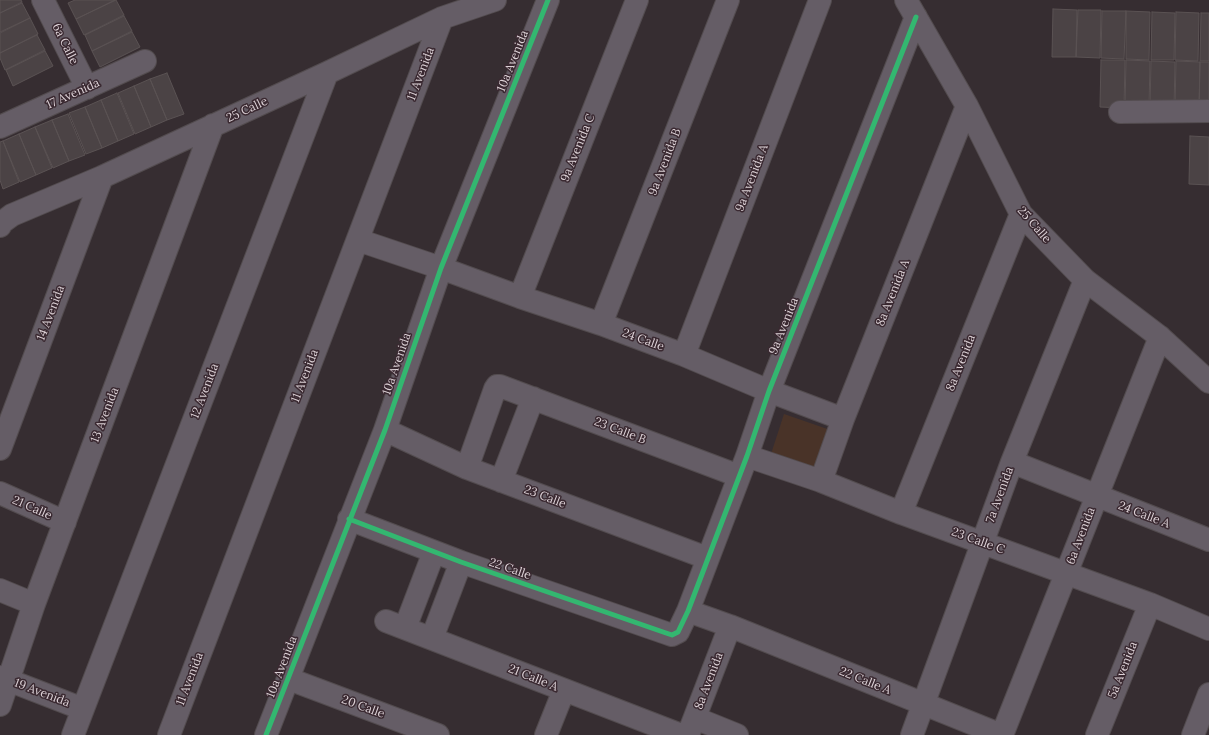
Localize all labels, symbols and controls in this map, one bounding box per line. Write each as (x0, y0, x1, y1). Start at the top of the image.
street label: 6a Calle (49, 21, 81, 67)
street label: 10a Avenida (494, 28, 532, 94)
street label: 11 Avenida (404, 45, 438, 103)
street label: 17 Avenida (44, 76, 102, 112)
street label: 25 Calle (224, 94, 270, 126)
street label: 9a Avenida C (558, 112, 598, 184)
street label: 9a Avenida B (646, 126, 684, 198)
street label: 9a Avenida A (733, 142, 771, 214)
street label: 25 Calle (1014, 204, 1054, 246)
street label: 8a Avenida A (873, 258, 913, 328)
street label: 14 Avenida (34, 283, 68, 343)
street label: 9a Avenida (766, 295, 802, 357)
street label: 24 Calle (620, 326, 666, 354)
street label: 10a Avenida (380, 331, 414, 397)
street label: 8a Avenida (943, 333, 979, 393)
street label: 11 Avenida (288, 347, 322, 405)
street label: 12 Avenida (188, 361, 222, 421)
street label: 13 Avenida (88, 385, 122, 445)
street label: 23 Calle B (592, 415, 648, 447)
street label: 7a Avenida (983, 465, 1017, 525)
street label: 23 Calle (522, 482, 568, 512)
street label: 21 Calle (10, 493, 54, 523)
street label: 24 Calle A (1116, 499, 1172, 531)
street label: 6a Avenida (1064, 505, 1098, 567)
street label: 23 Calle C (950, 525, 1006, 557)
street label: 22 Calle (487, 555, 533, 583)
street label: 10a Avenida (264, 634, 300, 700)
street label: 5a Avenida (1105, 640, 1141, 700)
street label: 11 Avenida (173, 650, 207, 708)
street label: 8a Avenida (692, 650, 726, 712)
street label: 21 Calle A (506, 662, 560, 694)
street label: 22 Calle A (837, 664, 893, 698)
street label: 19 Avenida (12, 676, 72, 710)
street label: 20 Calle (340, 693, 386, 721)

